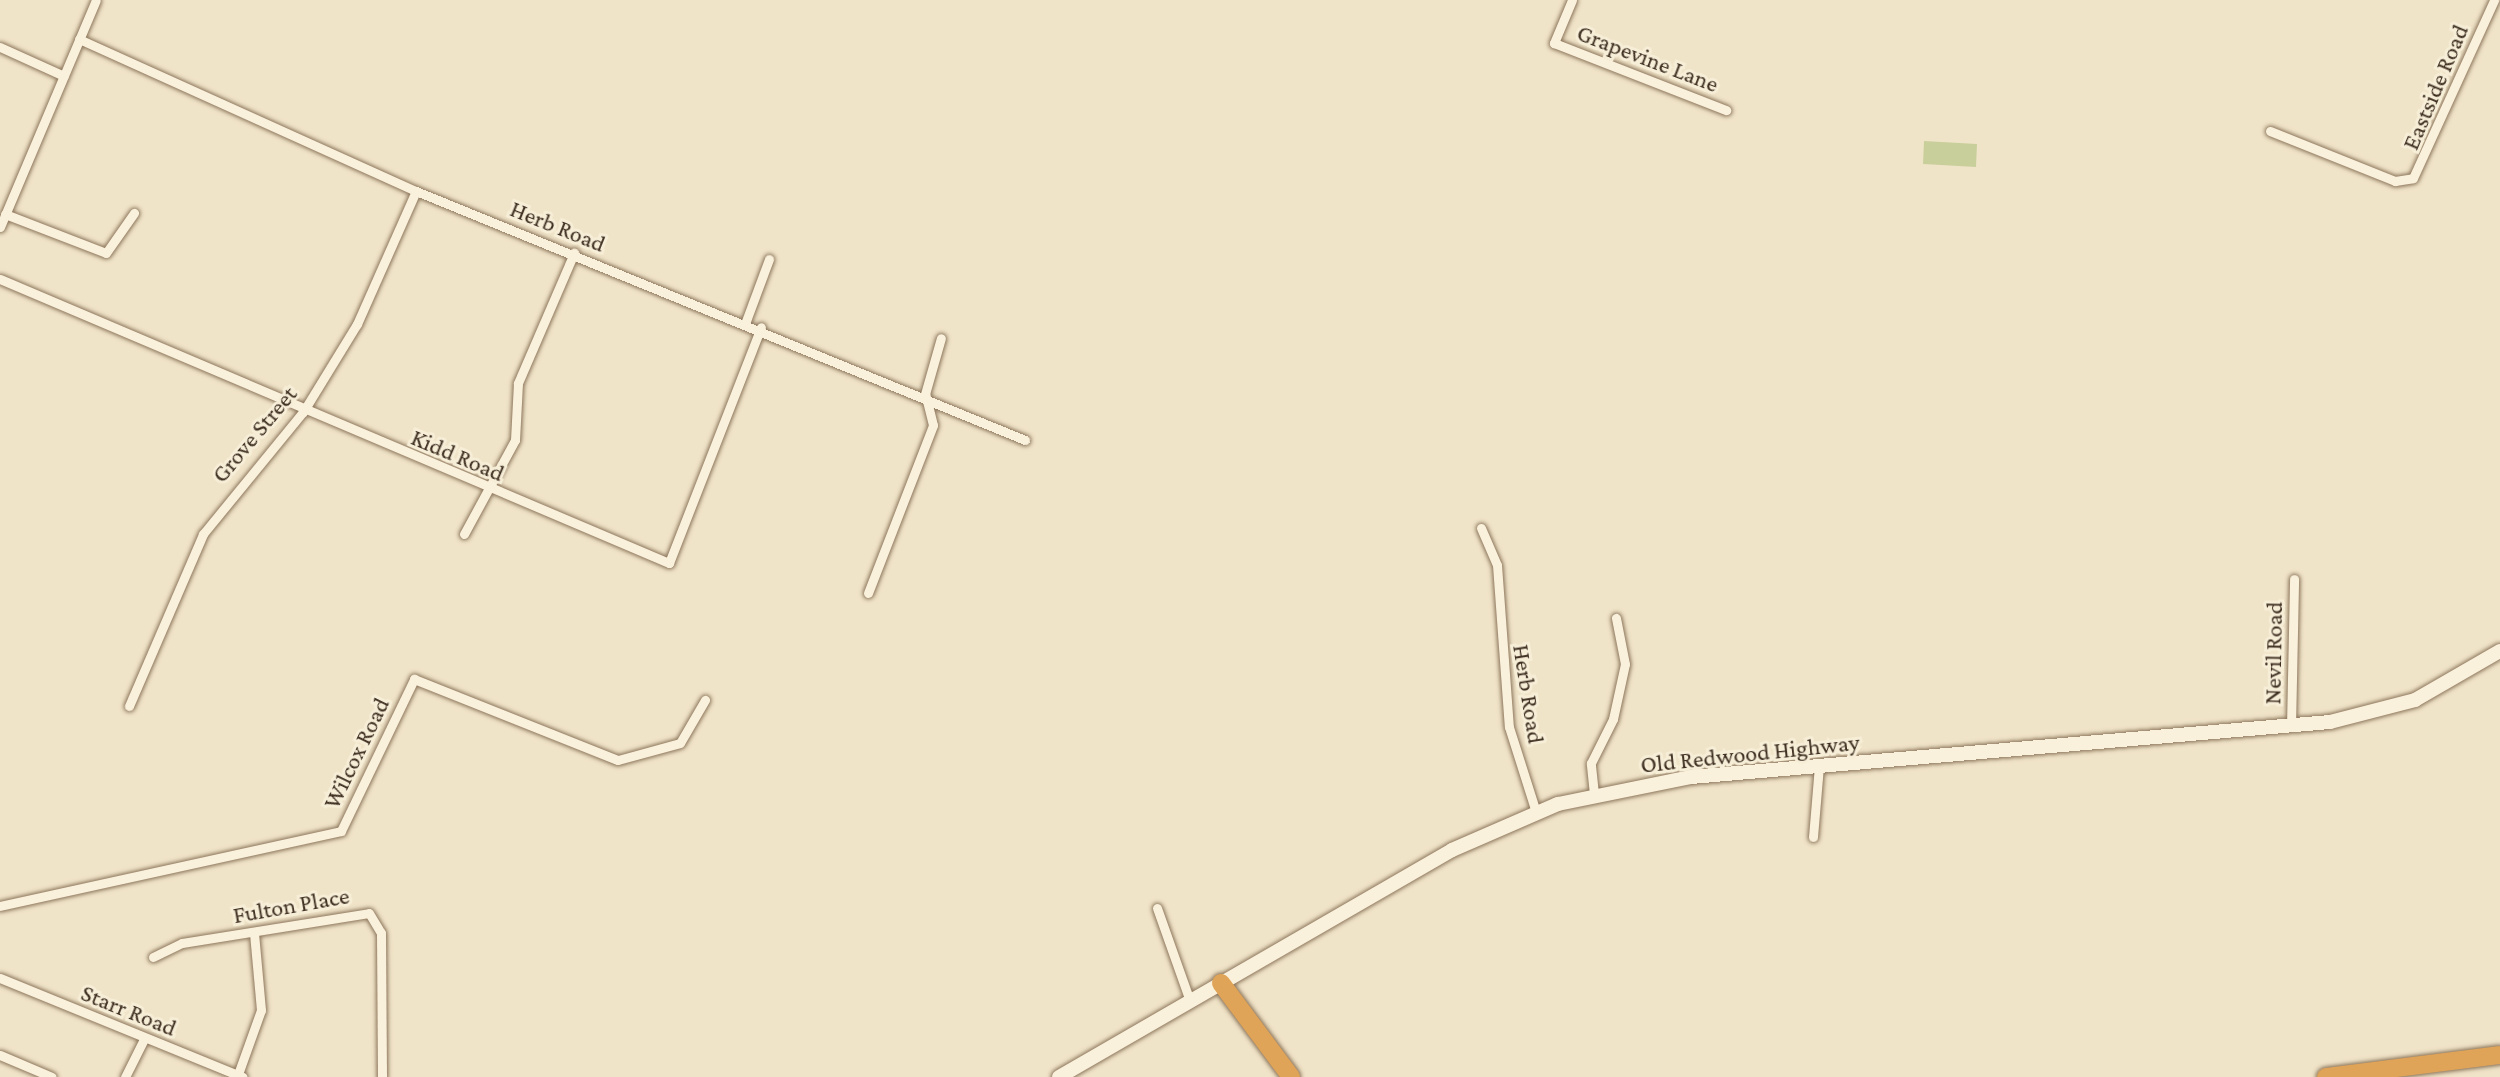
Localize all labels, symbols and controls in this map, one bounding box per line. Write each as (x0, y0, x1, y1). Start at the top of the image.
street label: Grapevine Lane (1573, 18, 1723, 98)
street label: Eastside Road (2396, 20, 2474, 154)
street label: Herb Road (506, 194, 610, 258)
street label: Grove Street (205, 380, 303, 488)
street label: Kidd Road (407, 423, 509, 487)
street label: Nevil Road (2258, 601, 2288, 705)
street label: Herb Road (1507, 642, 1551, 746)
street label: Wilcox Road (317, 693, 395, 813)
street label: Old Redwood Highway (1639, 727, 1861, 779)
street label: Fulton Place (231, 881, 351, 929)
street label: Starr Road (77, 978, 181, 1042)

